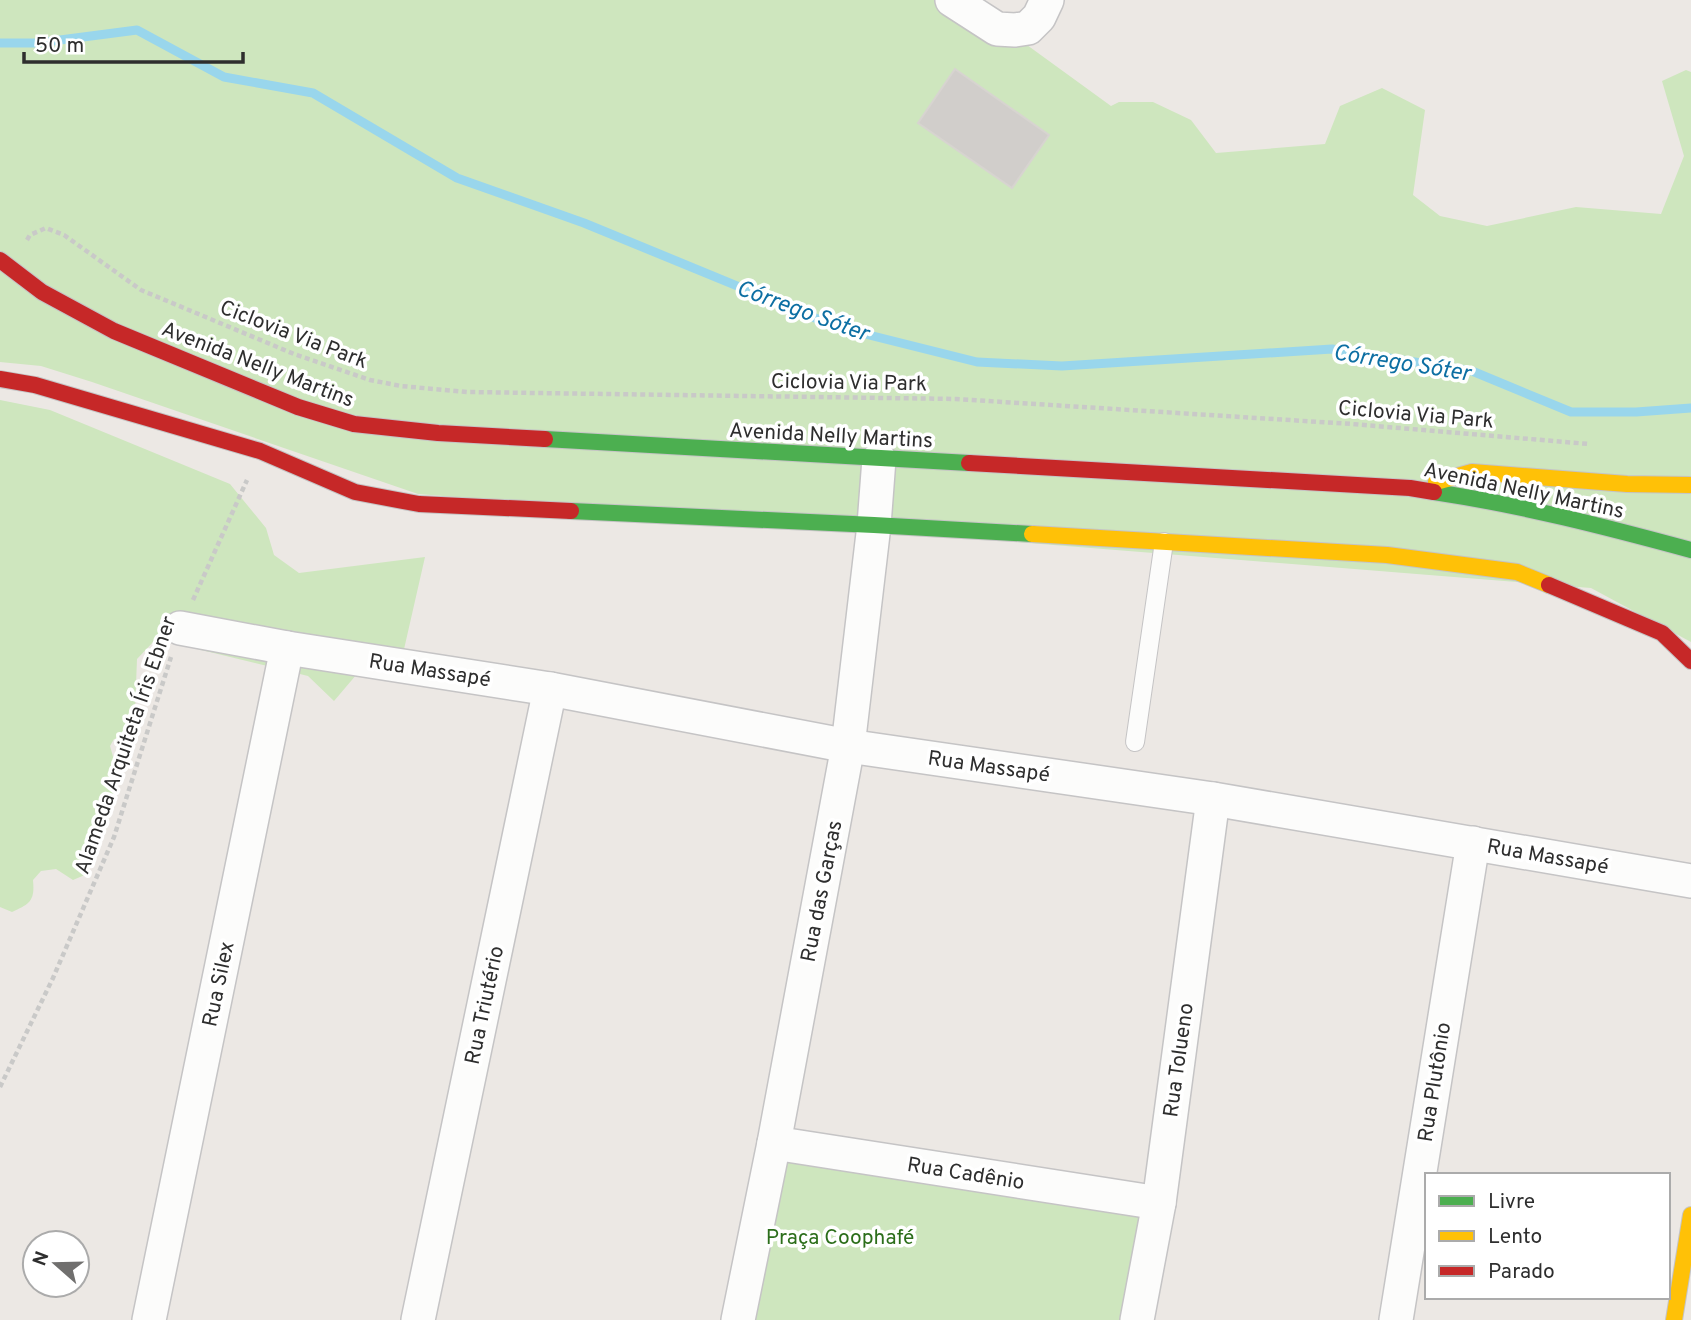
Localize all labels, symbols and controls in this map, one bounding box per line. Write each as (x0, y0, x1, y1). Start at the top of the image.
scale bar (24, 21, 243, 65)
text: 50 m (35, 33, 84, 60)
water label: Córrego Sóter (732, 275, 874, 350)
street label: Ciclovia Via Park (216, 295, 371, 376)
street label: Avenida Nelly Martins (157, 316, 358, 415)
water label: Córrego Sóter (1331, 339, 1475, 390)
street label: Ciclovia Via Park (771, 369, 927, 398)
street label: Ciclovia Via Park (1337, 395, 1495, 436)
street label: Avenida Nelly Martins (728, 418, 934, 455)
street label: Avenida Nelly Martins (1421, 457, 1626, 526)
street label: Alameda Arquiteta Íris Ebner (69, 612, 183, 878)
street label: Rua Massapé (367, 649, 493, 694)
street label: Rua Massapé (926, 746, 1052, 789)
street label: Rua das Garças (795, 818, 849, 964)
street label: Rua Massapé (1485, 833, 1611, 881)
street label: Rua Silex (197, 939, 242, 1029)
street label: Rua Triutério (460, 944, 511, 1067)
street label: Rua Tolueno (1158, 1001, 1201, 1119)
street label: Rua Plutônio (1413, 1021, 1458, 1144)
street label: Rua Cadênio (905, 1152, 1026, 1197)
legend (1425, 1173, 1670, 1299)
text: Livre (1488, 1189, 1535, 1216)
text: Lento (1488, 1224, 1542, 1251)
park label: Praça Coophafé (766, 1225, 914, 1252)
north arrow (21, 1229, 91, 1299)
text: N (28, 1248, 56, 1269)
text: Parado (1488, 1259, 1555, 1286)

